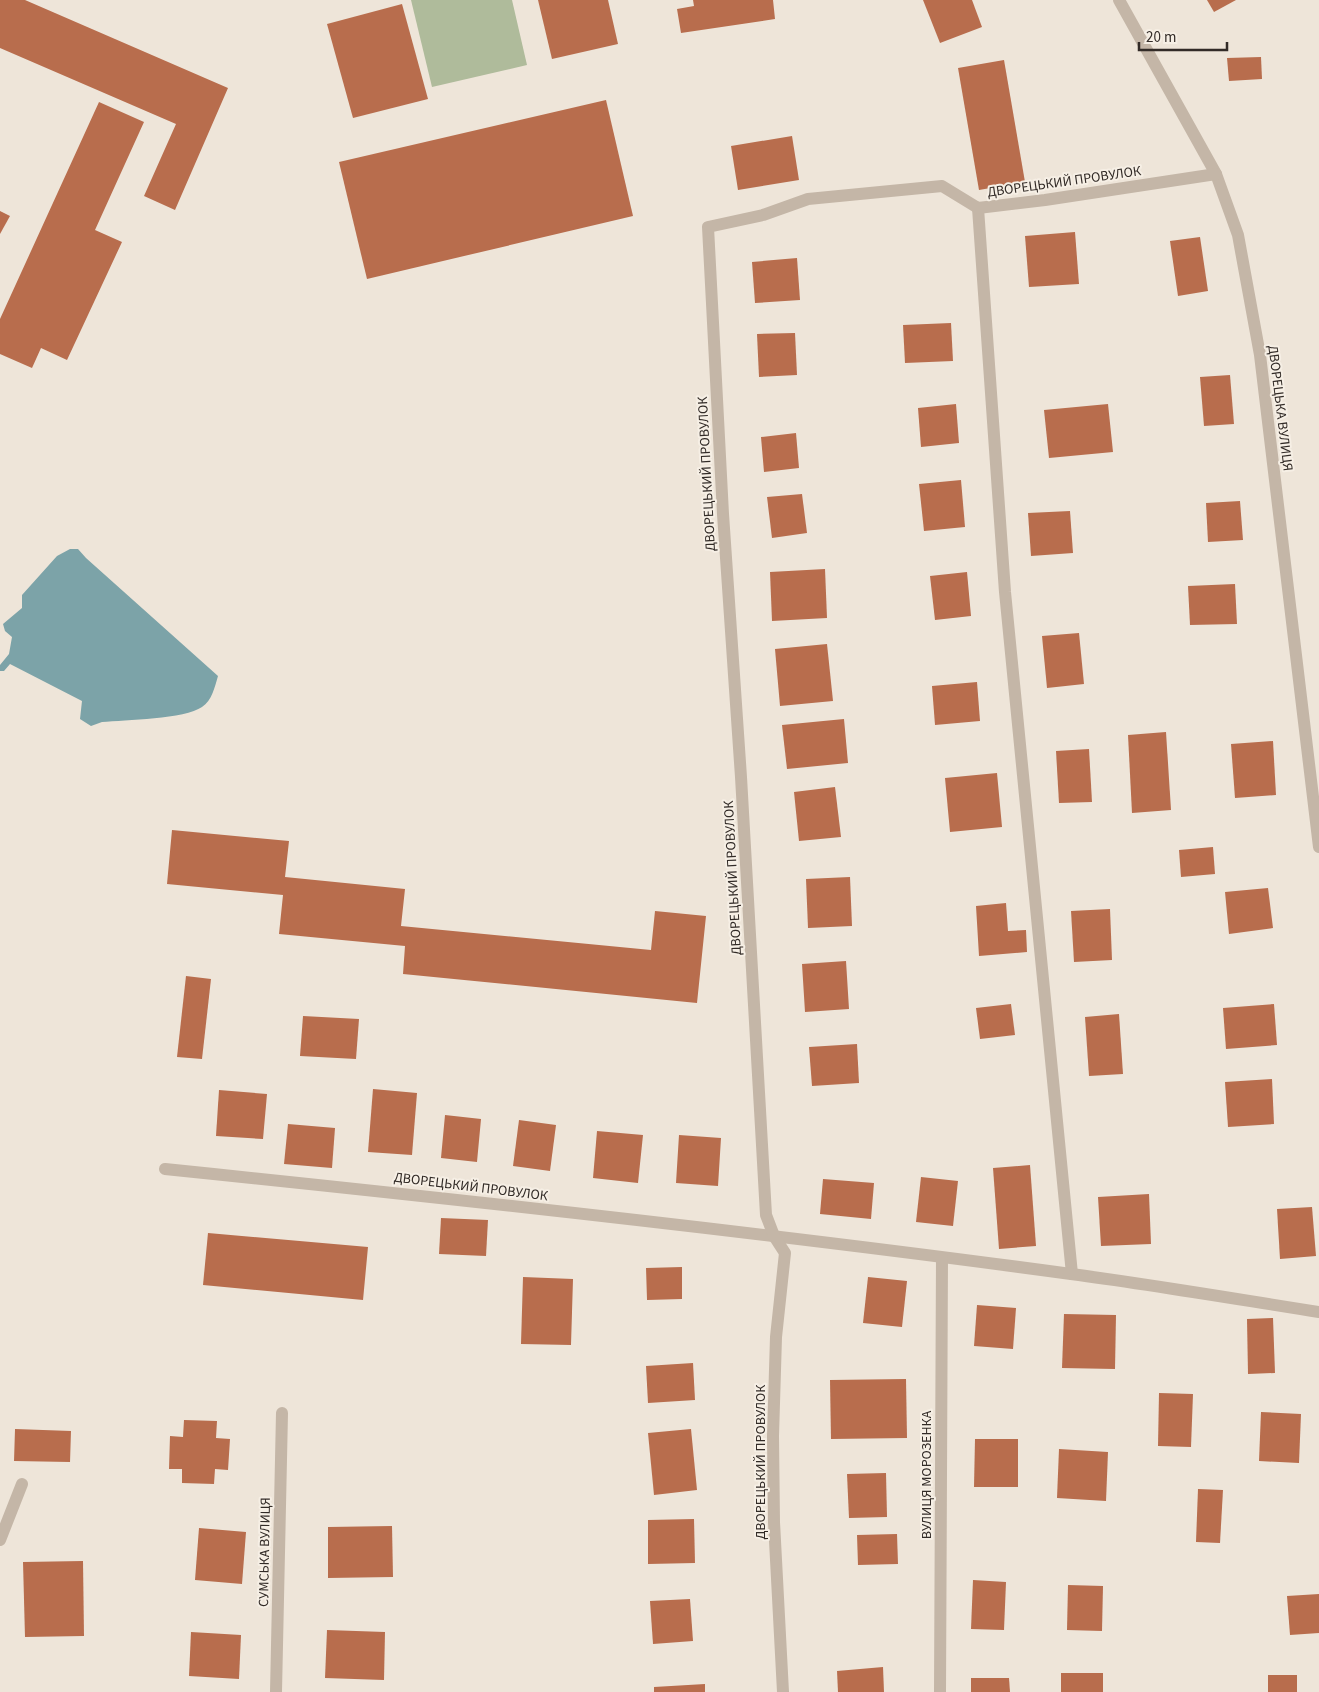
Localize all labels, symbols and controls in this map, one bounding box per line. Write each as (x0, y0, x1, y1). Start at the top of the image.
scale bar (1139, 20, 1226, 52)
text: 20 m (1146, 27, 1176, 48)
street label: ДВОРЕЦЬКИЙ ПРОВУЛОК (986, 161, 1143, 203)
street label: ДВОРЕЦЬКА ВУЛИЦЯ (1262, 344, 1298, 472)
street label: ДВОРЕЦЬКИЙ ПРОВУЛОК (693, 395, 721, 552)
street label: ДВОРЕЦЬКИЙ ПРОВУЛОК (719, 799, 747, 956)
street label: ДВОРЕЦЬКИЙ ПРОВУЛОК (393, 1168, 550, 1206)
street label: ДВОРЕЦЬКИЙ ПРОВУЛОК (751, 1384, 771, 1539)
street label: ВУЛИЦЯ МОРОЗЕНКА (917, 1410, 937, 1539)
street label: СУМСЬКА ВУЛИЦЯ (254, 1497, 276, 1607)

